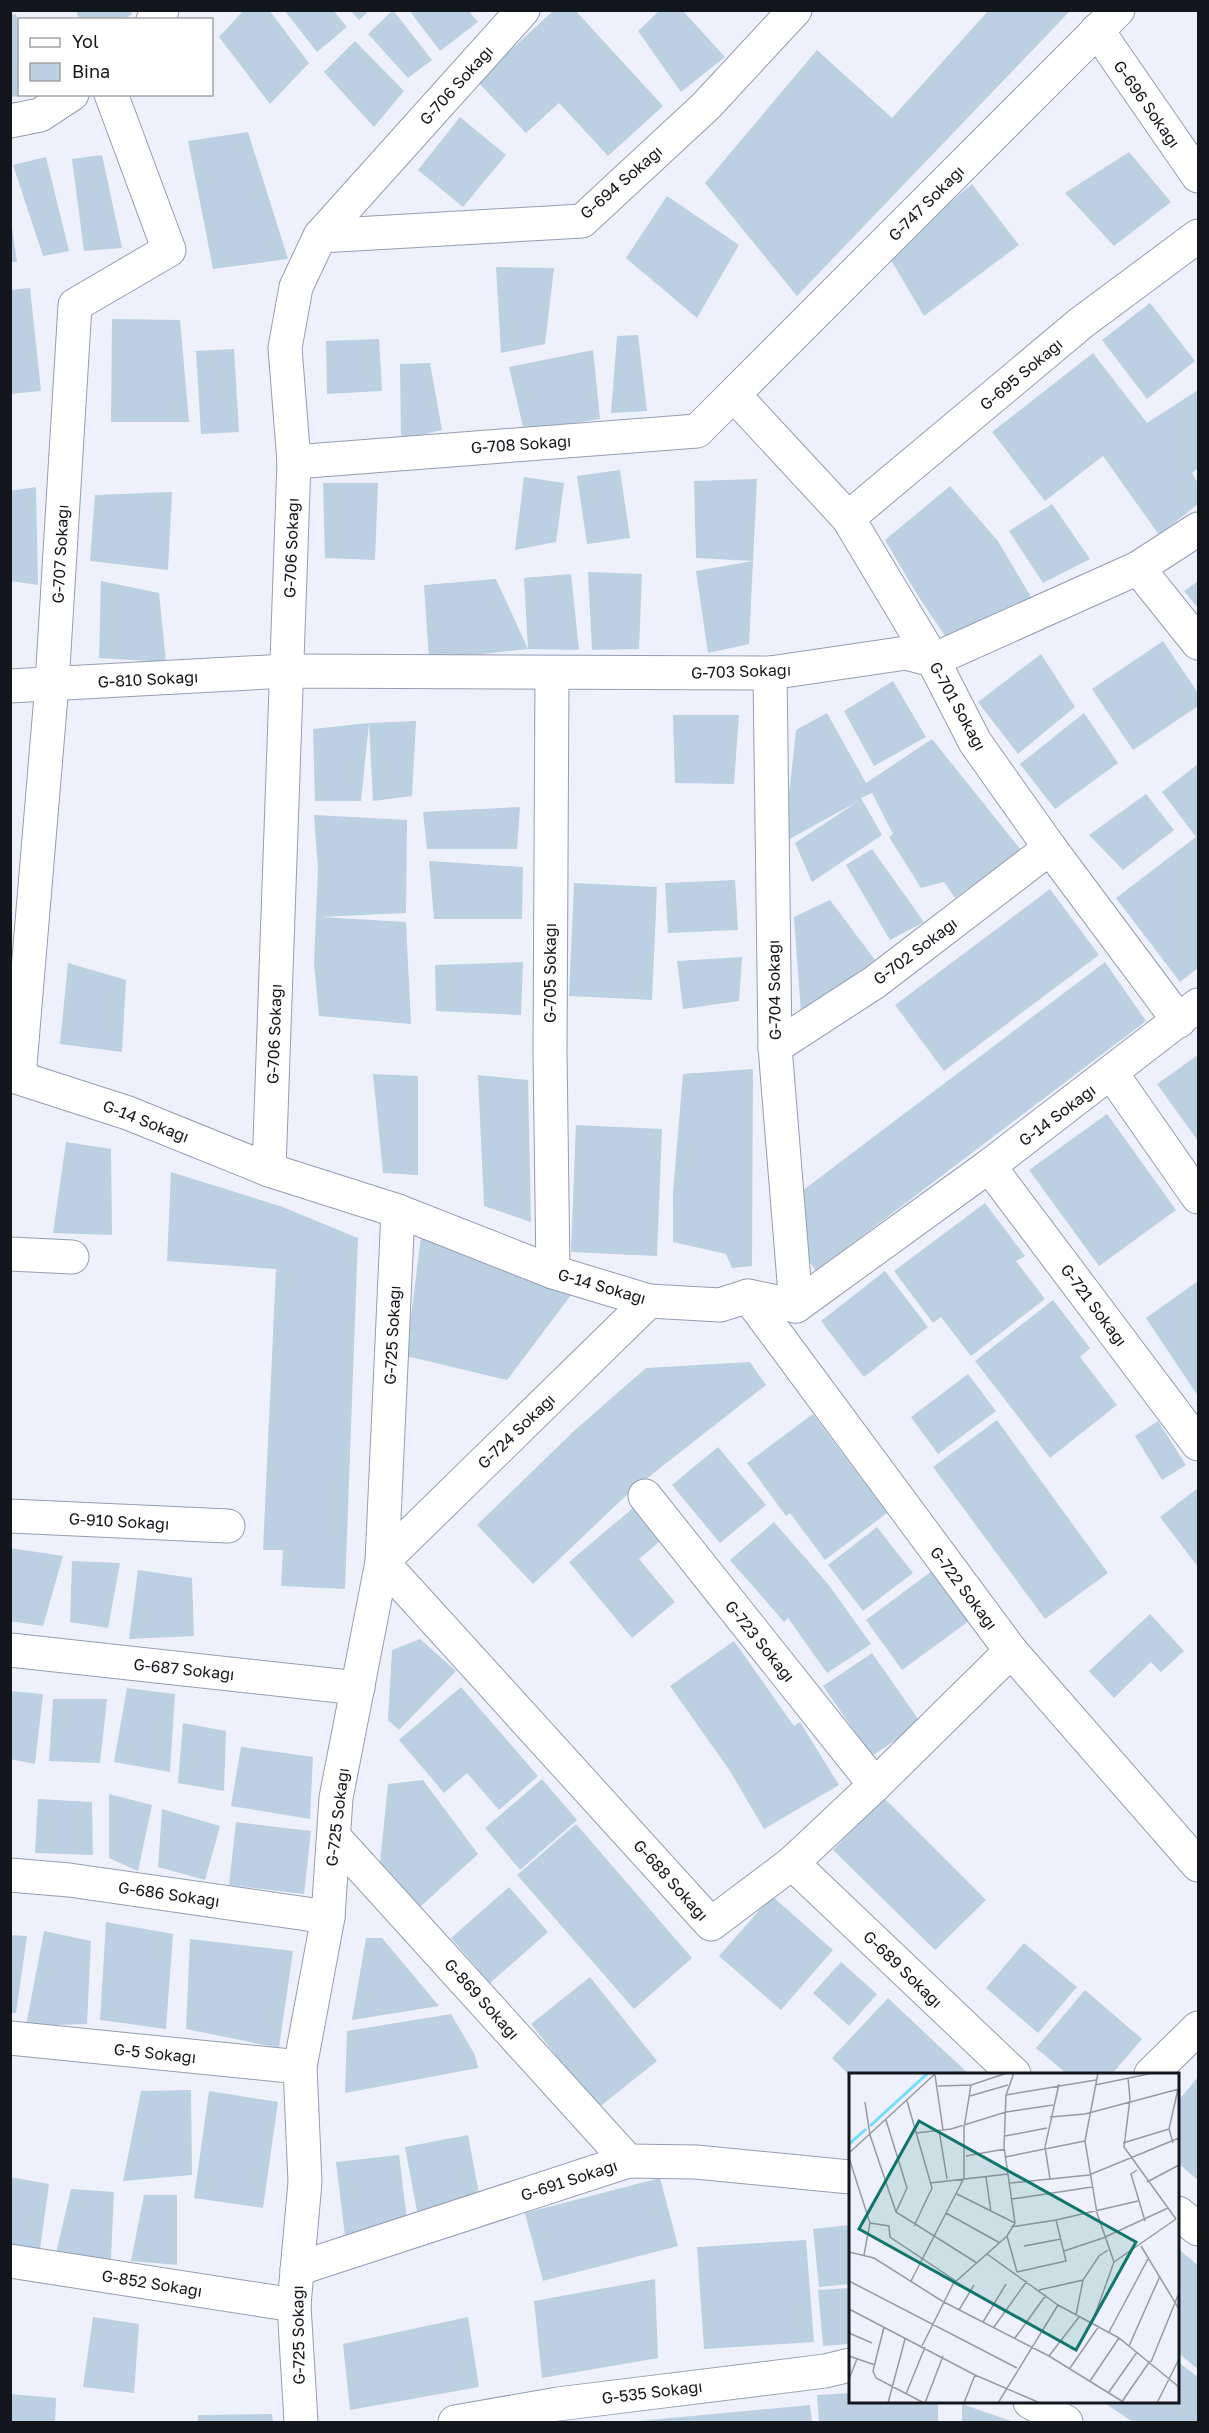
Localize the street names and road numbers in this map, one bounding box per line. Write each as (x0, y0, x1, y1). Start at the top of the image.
street label: G-706 Sokağı (415, 41, 497, 129)
street label: G-696 Sokağı (1109, 56, 1185, 152)
street label: G-694 Sokağı (576, 141, 666, 223)
street label: G-747 Sokağı (884, 161, 968, 245)
street label: G-695 Sokağı (976, 334, 1066, 414)
street label: G-708 Sokağı (470, 431, 572, 457)
street label: G-706 Sokağı (279, 497, 303, 599)
street label: G-707 Sokağı (47, 504, 73, 604)
street label: G-701 Sokağı (925, 658, 991, 754)
street label: G-703 Sokağı (691, 659, 791, 683)
street label: G-810 Sokağı (97, 666, 199, 692)
street label: G-702 Sokağı (869, 913, 961, 989)
street label: G-705 Sokağı (540, 923, 560, 1023)
street label: G-704 Sokağı (763, 940, 785, 1040)
street label: G-706 Sokağı (262, 983, 286, 1085)
street label: G-14 Sokağı (1015, 1080, 1099, 1150)
street label: G-14 Sokağı (100, 1095, 192, 1147)
street label: G-721 Sokağı (1057, 1260, 1131, 1350)
street label: G-14 Sokağı (556, 1264, 648, 1308)
street label: G-725 Sokağı (379, 1285, 405, 1385)
street label: G-724 Sokağı (473, 1389, 559, 1473)
street label: G-910 Sokağı (68, 1508, 170, 1534)
street label: G-722 Sokağı (926, 1542, 1002, 1634)
street label: G-723 Sokağı (721, 1596, 799, 1686)
street label: G-687 Sokağı (133, 1654, 235, 1684)
street label: G-725 Sokağı (321, 1766, 353, 1868)
street label: G-688 Sokağı (629, 1835, 713, 1925)
street label: G-686 Sokağı (117, 1877, 221, 1911)
street label: G-689 Sokağı (859, 1926, 947, 2012)
street label: G-869 Sokağı (440, 1954, 524, 2044)
street label: G-5 Sokağı (113, 2039, 197, 2067)
street label: G-691 Sokağı (518, 2155, 620, 2205)
street label: G-852 Sokağı (100, 2265, 204, 2301)
street label: G-725 Sokağı (287, 2285, 309, 2385)
street label: G-535 Sokağı (601, 2376, 703, 2408)

